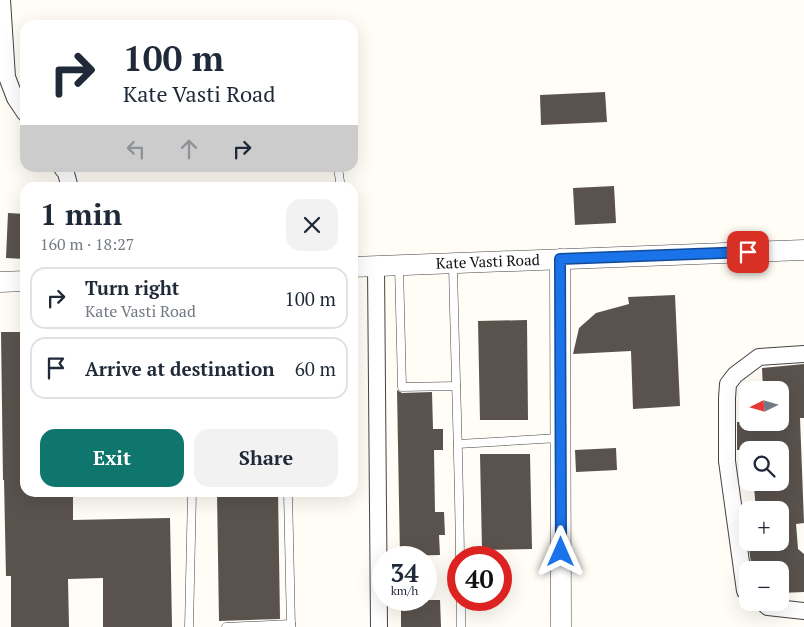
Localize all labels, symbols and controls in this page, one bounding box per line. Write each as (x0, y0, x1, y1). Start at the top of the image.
text: 100 m (123, 35, 224, 81)
icon: right (40, 40, 105, 105)
text: Kate Vasti Road (123, 79, 275, 108)
icon: left (122, 135, 150, 163)
icon: ahead (175, 135, 203, 163)
icon: right (228, 135, 256, 163)
text: 1 min (40, 194, 122, 234)
button: close (286, 199, 338, 251)
pin (727, 231, 769, 273)
text: 160 m · 18:27 (40, 233, 134, 255)
icon: arrive (734, 238, 762, 266)
street label: Kate Vasti Road (436, 249, 540, 273)
text: Turn right (85, 275, 179, 300)
icon: right (42, 284, 70, 312)
text: 100 m (285, 286, 336, 311)
text: Kate Vasti Road (85, 300, 196, 322)
icon: arrive (42, 354, 70, 382)
text: Arrive at destination (85, 356, 274, 381)
text: 60 m (295, 356, 336, 381)
north arrow (739, 381, 789, 431)
map controls (739, 381, 789, 611)
button: Exit (40, 429, 184, 487)
button: Share (194, 429, 338, 487)
button: search (739, 441, 789, 491)
button: + (739, 501, 789, 551)
position arrow (534, 525, 586, 577)
speed limit sign: 40 (447, 546, 512, 611)
text: 34 (390, 556, 419, 589)
button: − (739, 561, 789, 611)
text: km/h (391, 583, 418, 598)

